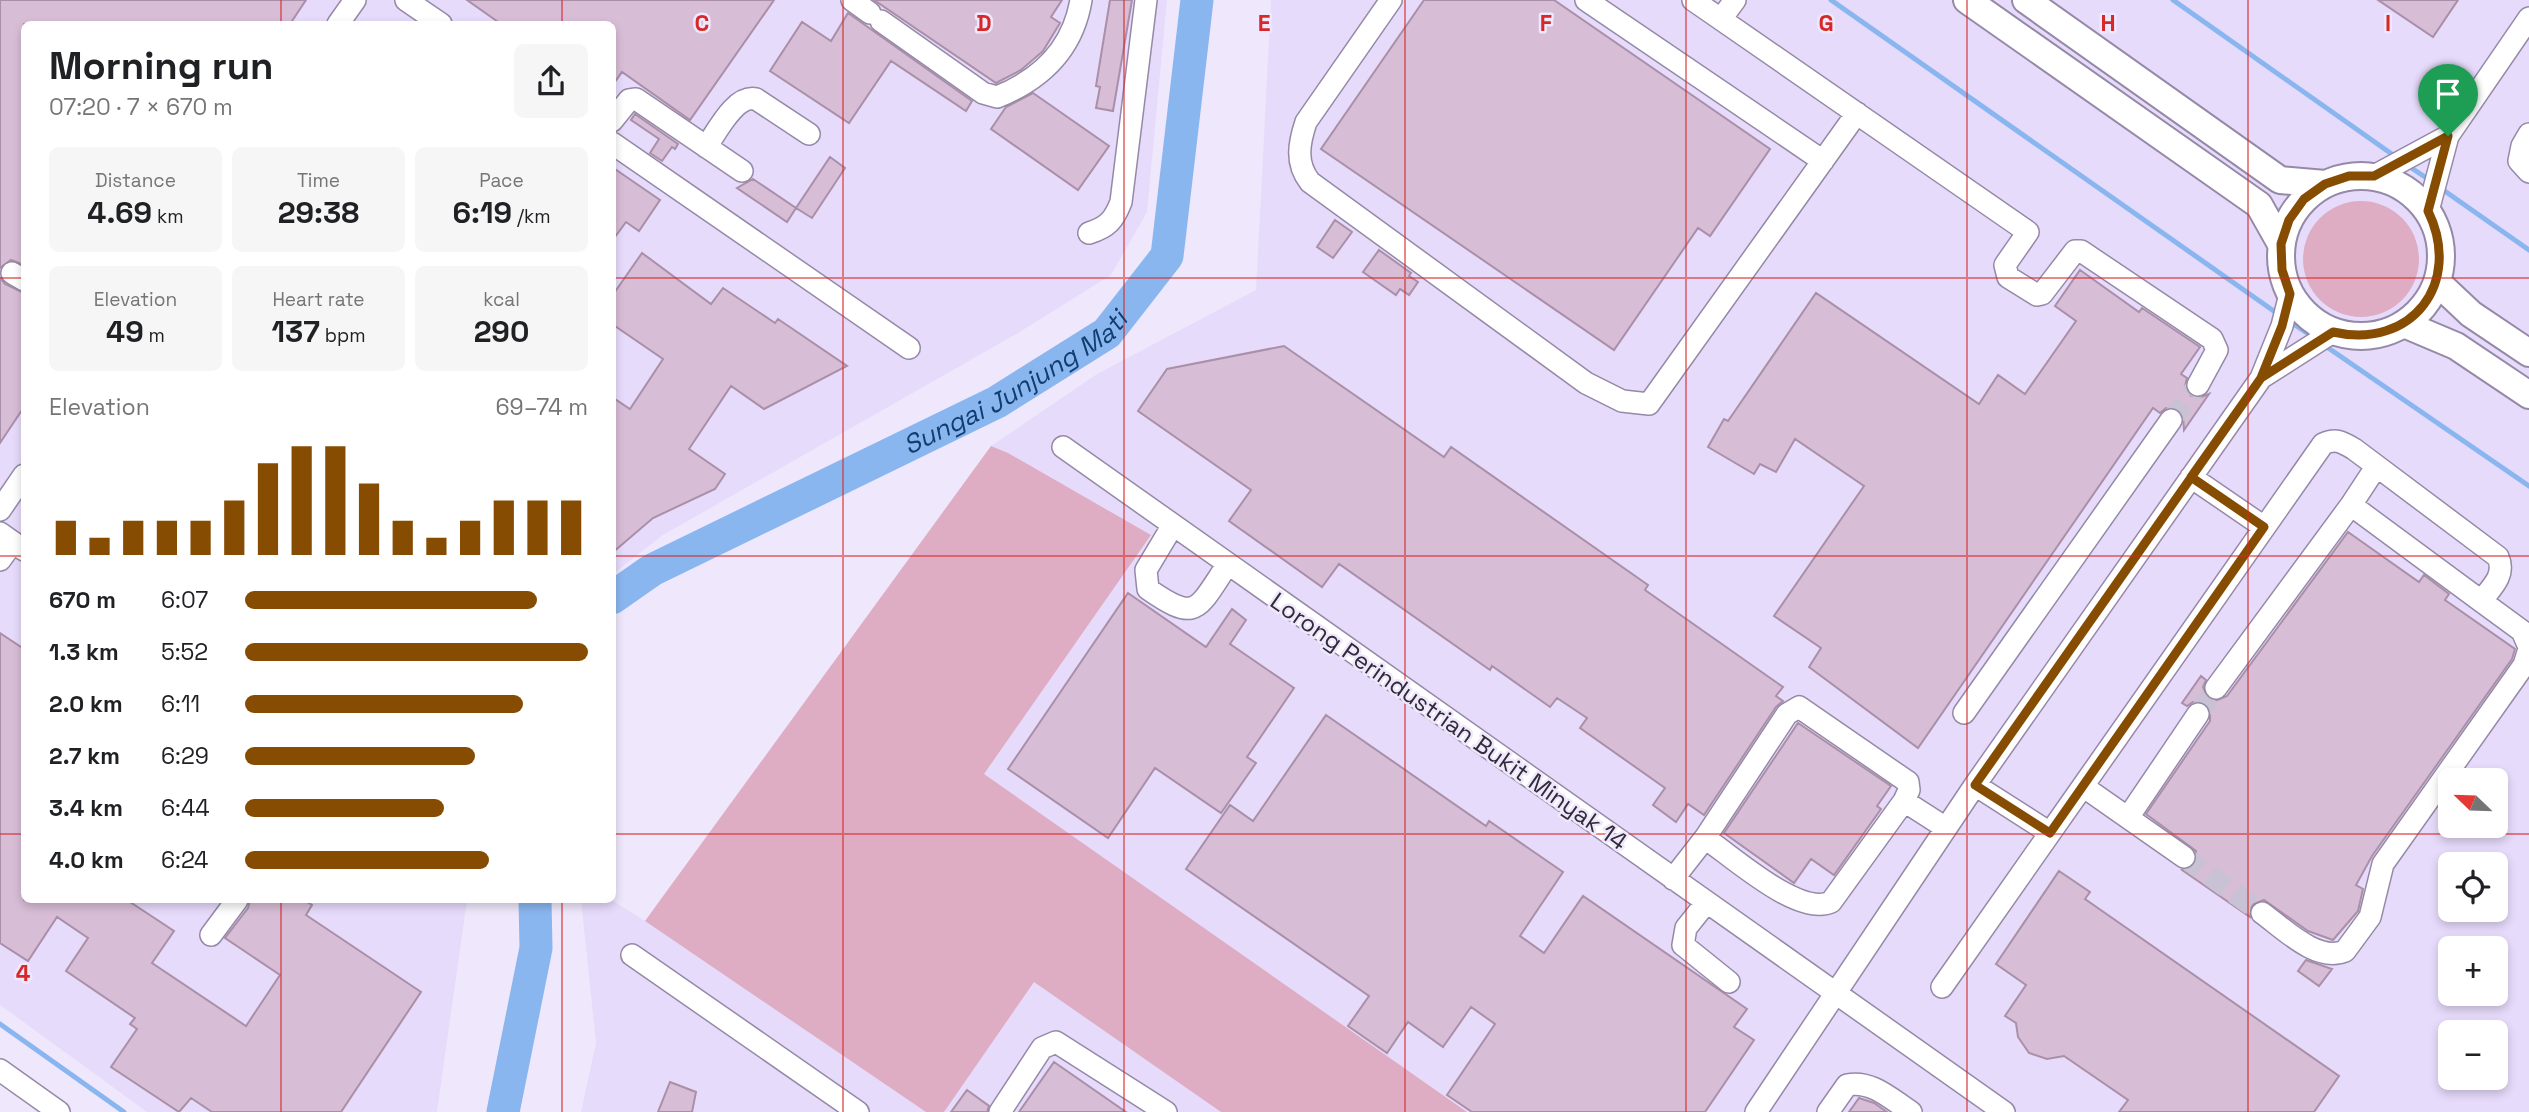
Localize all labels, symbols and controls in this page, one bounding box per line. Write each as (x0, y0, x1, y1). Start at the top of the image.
text: C (695, 8, 709, 38)
text: D (976, 8, 992, 38)
text: E (1258, 8, 1270, 38)
text: F (1540, 8, 1552, 38)
text: G (1818, 8, 1834, 38)
text: H (2100, 8, 2116, 38)
text: I (2385, 8, 2391, 38)
text: Morning run (49, 42, 274, 90)
button: share (514, 44, 588, 118)
pin (2418, 64, 2478, 136)
icon: arrive (2429, 75, 2467, 113)
text: 07:20 · 7 × 670 m (49, 92, 233, 122)
text: Distance (95, 168, 176, 193)
text: Time (297, 168, 340, 193)
text: Pace (479, 168, 524, 193)
text: 4.69 (87, 193, 152, 232)
text: 29:38 (278, 193, 359, 232)
text: 6:19 (452, 193, 512, 232)
text: km (152, 204, 184, 229)
text: /km (512, 204, 551, 229)
text: Elevation (94, 287, 177, 312)
text: Heart rate (272, 287, 365, 312)
text: kcal (483, 287, 520, 312)
water label: Sungai Junjung Mati (897, 302, 1136, 462)
text: 49 (106, 312, 144, 351)
text: 137 (271, 312, 320, 351)
text: 290 (474, 312, 529, 351)
text: m (144, 323, 165, 348)
text: bpm (320, 323, 366, 348)
text: Elevation (49, 392, 150, 422)
text: 69–74 m (496, 392, 588, 422)
text: 670 m (49, 585, 116, 615)
text: 6:07 (161, 585, 208, 615)
street label: Lorong Perindustrian Bukit Minyak 14 (1264, 585, 1634, 857)
text: 1.3 km (49, 637, 119, 667)
text: 5:52 (161, 637, 208, 667)
text: 2.0 km (49, 689, 123, 719)
text: 6:11 (161, 689, 200, 719)
text: 2.7 km (49, 741, 120, 771)
text: 6:29 (161, 741, 209, 771)
north arrow (2438, 768, 2508, 838)
map controls (2438, 768, 2508, 1090)
text: 3.4 km (49, 793, 123, 823)
text: 6:44 (161, 793, 210, 823)
text: 4.0 km (49, 845, 124, 875)
text: 6:24 (161, 845, 208, 875)
button: locate (2438, 852, 2508, 922)
button: + (2438, 936, 2508, 1006)
text: 4 (16, 958, 31, 988)
button: − (2438, 1020, 2508, 1090)

